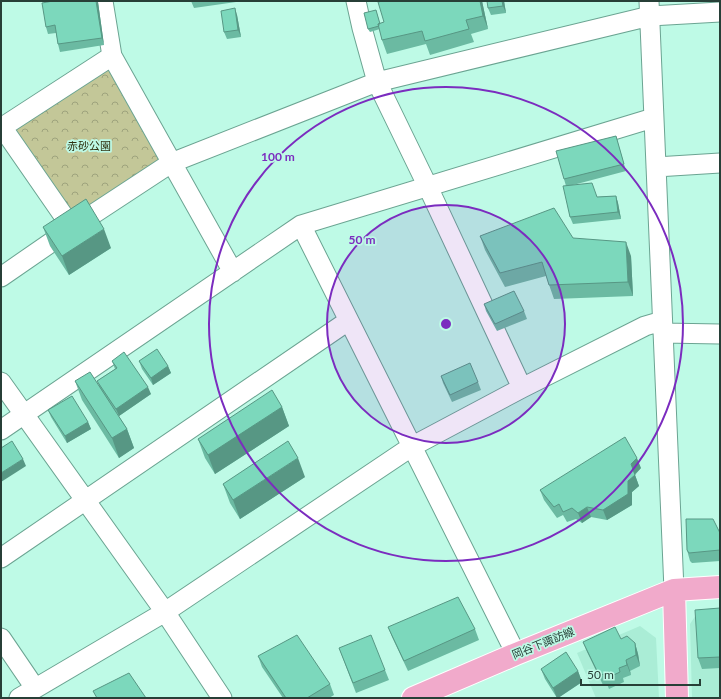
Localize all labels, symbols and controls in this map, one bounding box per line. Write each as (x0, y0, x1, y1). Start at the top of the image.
park label: 赤砂公園 (67, 139, 111, 152)
text: 100 m (261, 149, 295, 164)
text: 50 m (349, 232, 375, 247)
centre of rings (439, 317, 453, 331)
street label: 岡谷下諏訪線 (510, 624, 576, 661)
scale bar (581, 661, 700, 687)
text: 50 m (587, 667, 614, 682)

